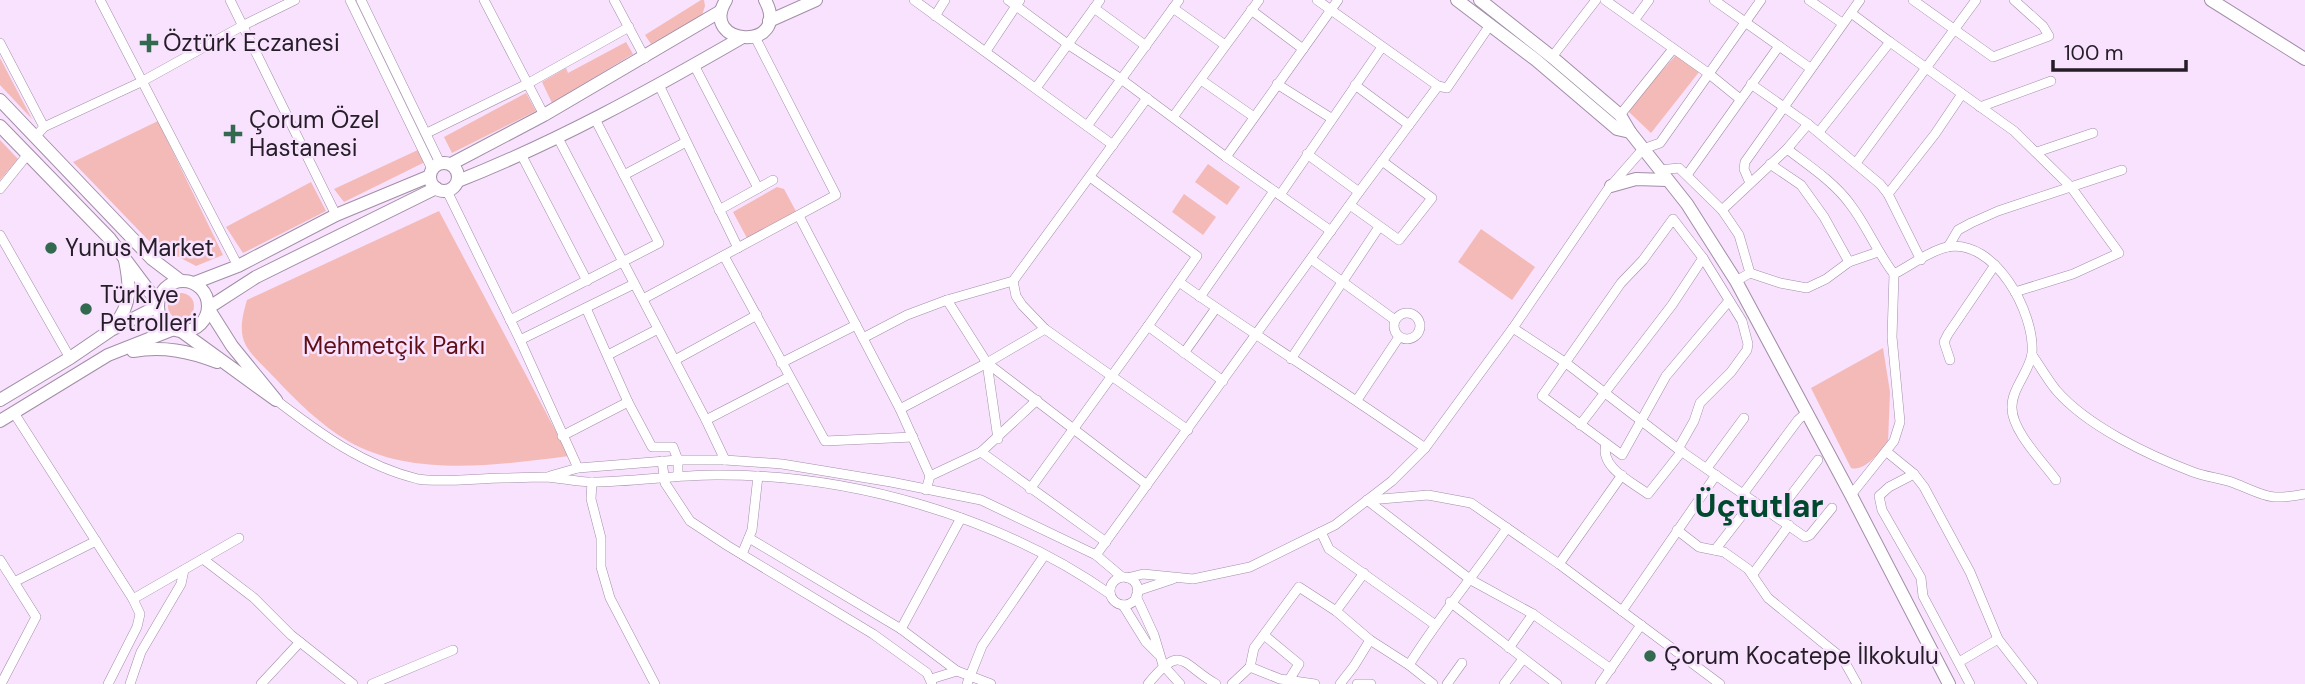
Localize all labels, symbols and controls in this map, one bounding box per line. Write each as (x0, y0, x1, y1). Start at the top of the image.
place label: Öztürk Eczanesi (163, 27, 340, 58)
scale bar (2053, 28, 2186, 72)
marker: Öztürk Eczanesi (141, 35, 157, 51)
text: 100 m (2064, 39, 2124, 67)
place label: Çorum Özel Hastanesi (249, 104, 379, 163)
marker: Çorum Özel Hastanesi (223, 124, 243, 144)
place label: Yunus Market (65, 232, 214, 263)
marker: Yunus Market (43, 240, 59, 256)
place label: Türkiye Petrolleri (100, 279, 198, 338)
marker: Türkiye Petrolleri (78, 301, 94, 317)
park label: Mehmetçik Parkı (303, 330, 485, 361)
district label: Üçtutlar (1695, 485, 1823, 527)
place label: Çorum Kocatepe İlkokulu (1664, 640, 1939, 671)
marker: Çorum Kocatepe İlkokulu (1642, 648, 1658, 664)

